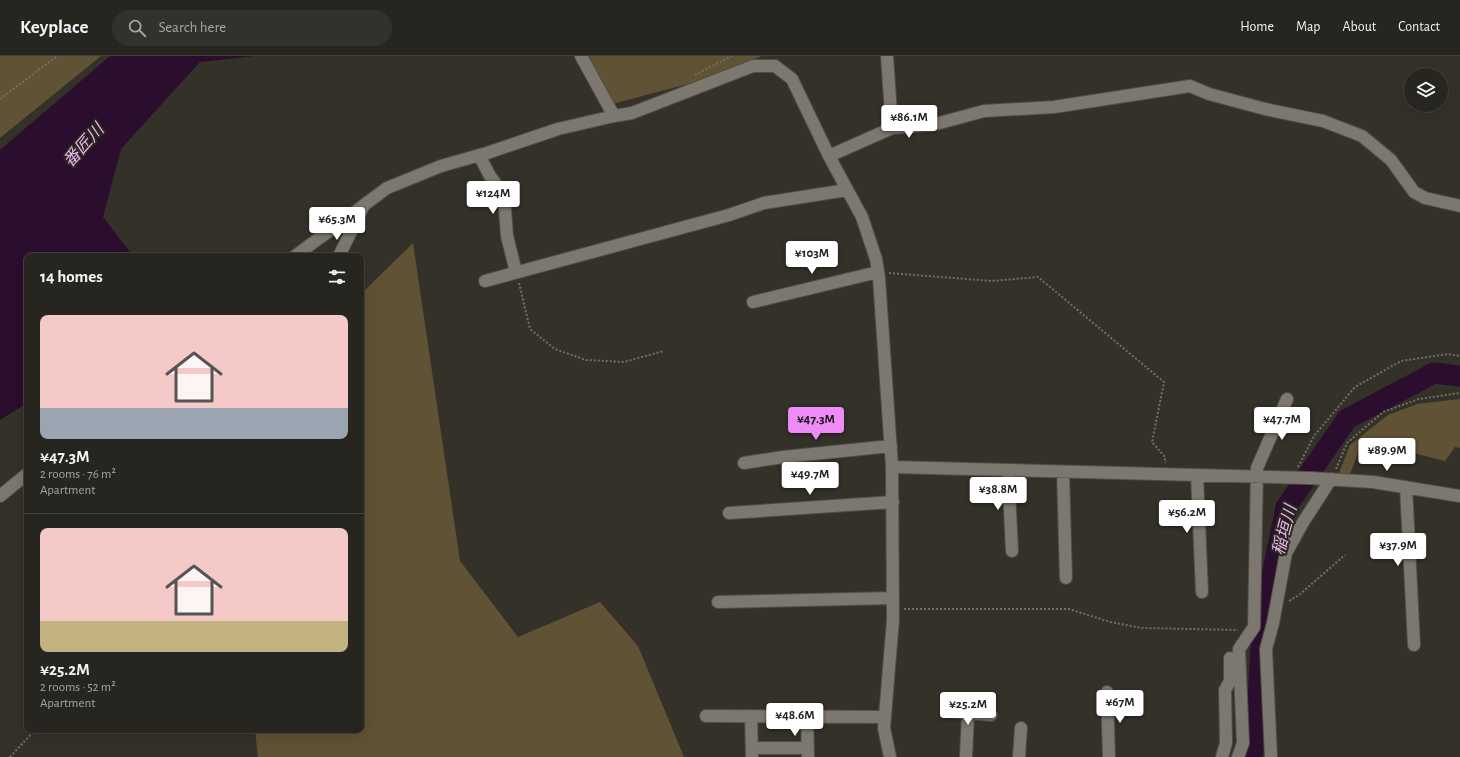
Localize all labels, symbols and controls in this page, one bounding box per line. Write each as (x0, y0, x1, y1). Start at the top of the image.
search box (112, 10, 392, 46)
icon: search (126, 17, 148, 39)
text: Keyplace (20, 18, 88, 37)
text: Search here (158, 20, 226, 35)
text: Home (1240, 20, 1274, 34)
text: Map (1296, 20, 1320, 34)
text: About (1342, 20, 1376, 34)
text: Contact (1398, 20, 1440, 34)
map controls (1404, 68, 1448, 112)
button: layers (1404, 68, 1448, 112)
pin: ¥86.1M (876, 105, 942, 139)
text: ¥86.1M (890, 111, 928, 124)
water label: 番匠川 (59, 119, 108, 170)
pin: ¥124M (465, 181, 521, 215)
text: ¥124M (476, 187, 510, 200)
pin: ¥65.3M (304, 207, 370, 241)
text: ¥65.3M (318, 213, 356, 226)
pin: ¥103M (784, 241, 840, 275)
text: ¥103M (795, 247, 829, 260)
icon: filters (326, 266, 348, 288)
text: 14 homes (40, 268, 103, 285)
icon: home (158, 341, 230, 413)
pin: ¥47.3M (783, 407, 849, 441)
pin: ¥47.7M (1249, 407, 1315, 441)
text: ¥47.3M (797, 413, 835, 426)
text: ¥47.7M (1263, 413, 1301, 426)
pin: ¥89.9M (1354, 438, 1420, 472)
text: ¥89.9M (1367, 444, 1407, 457)
text: ¥47.3M (40, 448, 90, 465)
pin: ¥49.7M (777, 462, 843, 496)
text: 2 rooms · 76 m² (40, 468, 116, 481)
text: ¥49.7M (791, 468, 829, 481)
pin: ¥38.8M (965, 477, 1031, 511)
text: ¥38.8M (979, 483, 1017, 496)
text: Apartment (40, 484, 95, 497)
pin: ¥56.2M (1154, 500, 1220, 534)
water label: 稲垣川 (1269, 501, 1300, 557)
text: ¥56.2M (1168, 506, 1206, 519)
pin: ¥37.9M (1365, 533, 1431, 567)
text: ¥37.9M (1379, 539, 1417, 552)
icon: home (158, 554, 230, 626)
text: ¥25.2M (40, 661, 90, 678)
text: 2 rooms · 52 m² (40, 681, 116, 694)
pin: ¥67M (1096, 690, 1144, 724)
pin: ¥25.2M (935, 692, 1001, 726)
text: ¥67M (1105, 696, 1135, 709)
text: Apartment (40, 697, 95, 710)
text: ¥25.2M (949, 698, 987, 711)
pin: ¥48.6M (762, 703, 828, 737)
text: ¥48.6M (775, 709, 815, 722)

